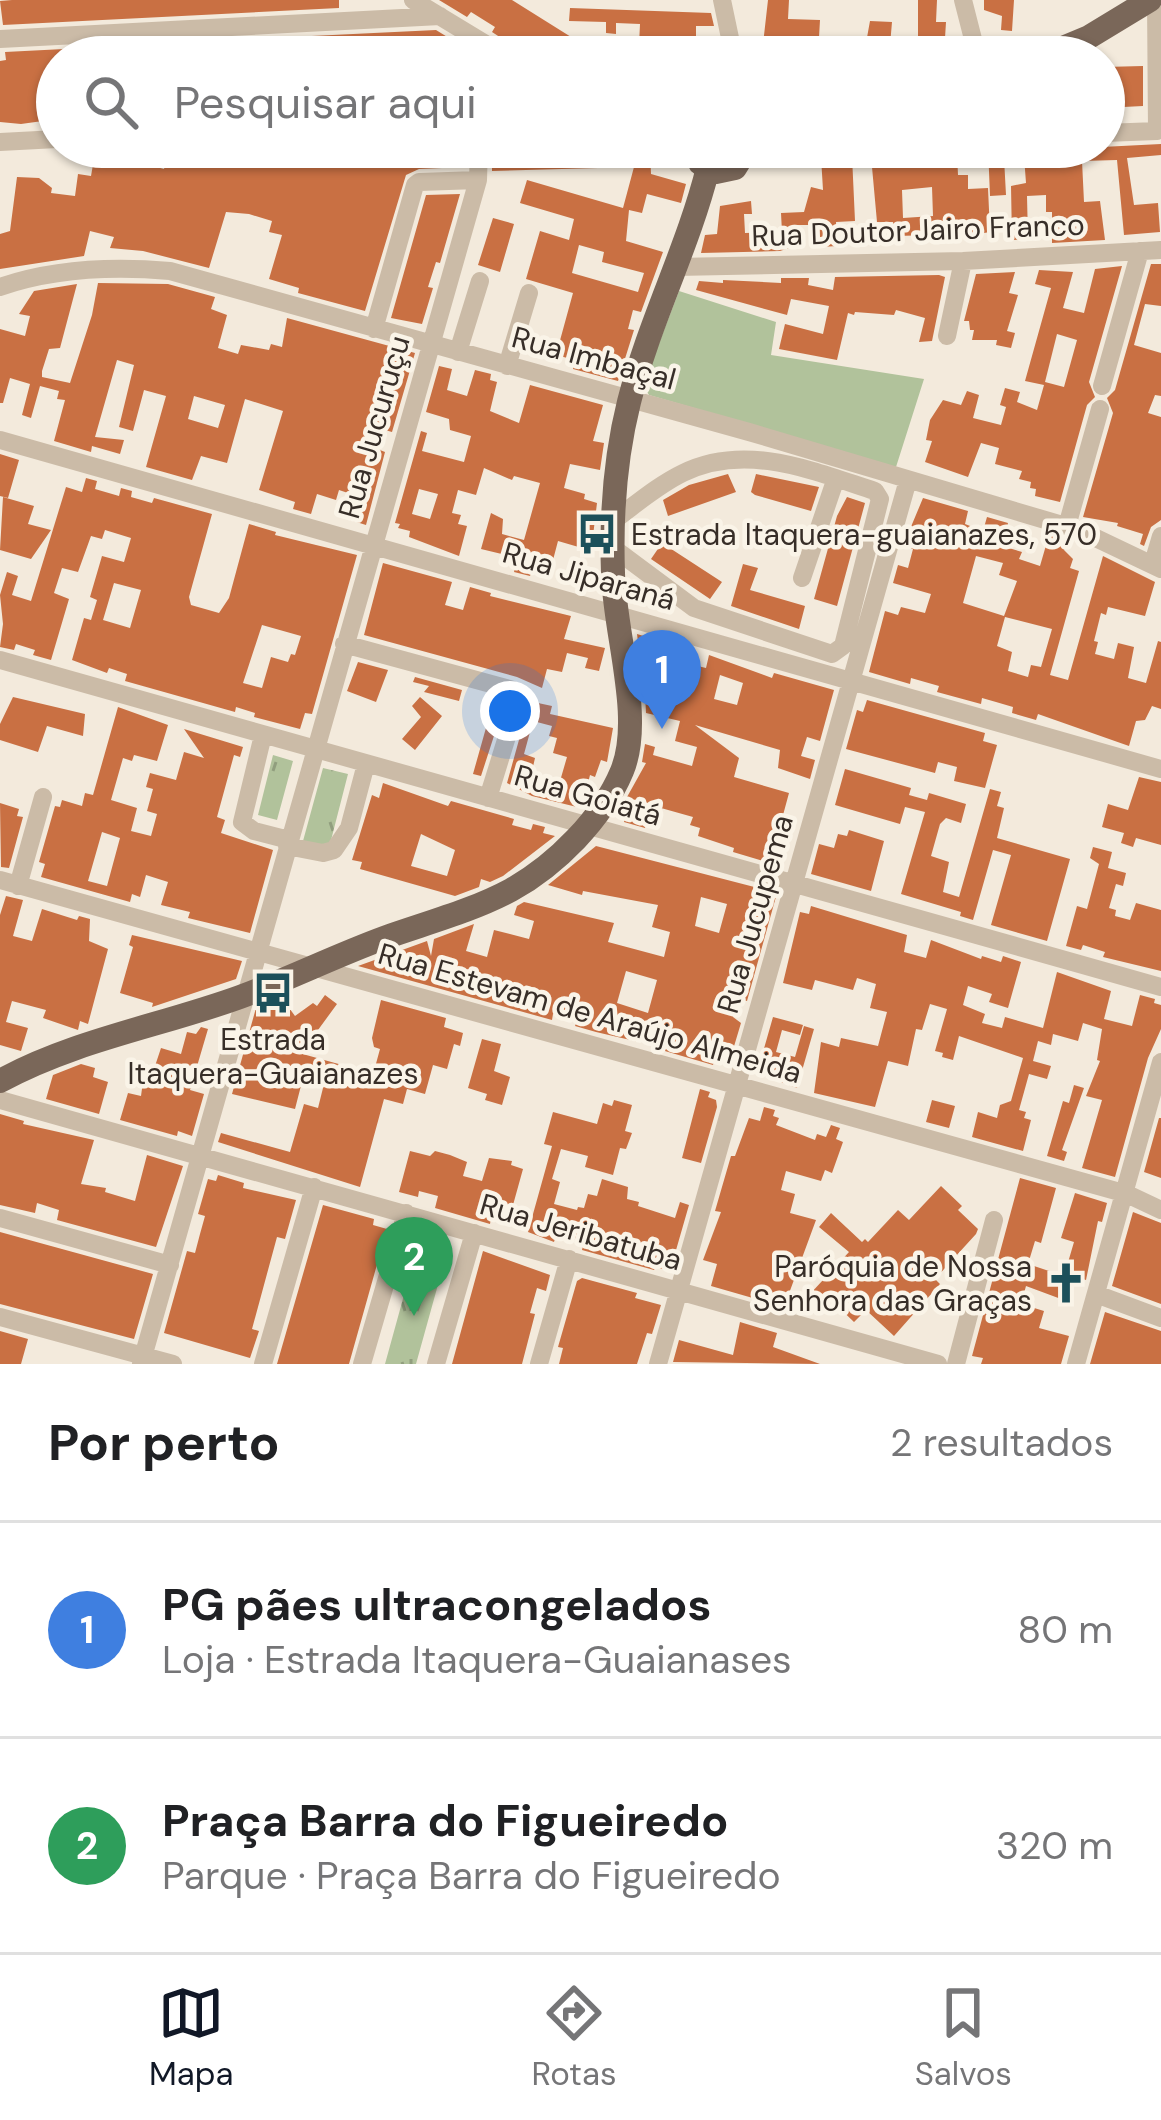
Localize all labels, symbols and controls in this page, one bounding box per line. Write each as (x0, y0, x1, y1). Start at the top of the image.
search box (36, 36, 1125, 168)
icon: search (78, 69, 144, 135)
text: Pesquisar aqui (174, 73, 477, 132)
street label: Rua Doutor Jairo Franco (751, 205, 1085, 255)
street label: Rua Imbaçal (508, 317, 680, 399)
street label: Rua Jucuruçu (329, 331, 419, 523)
bus stop icon: Estrada Itaquera-guaianazes, 570 (574, 511, 620, 557)
place label: Estrada Itaquera-guaianazes, 570 (631, 515, 1097, 554)
street label: Rua Jiparaná (498, 533, 680, 619)
pin: 1 (623, 630, 701, 729)
your location (480, 681, 540, 741)
street label: Rua Goiatá (510, 755, 666, 835)
street label: Rua Jucupema (708, 810, 802, 1018)
street label: Rua Estevam de Araújo Almeida (374, 934, 806, 1092)
bus stop icon: Estrada Itaquera-Guaianazes (250, 970, 296, 1016)
place label: Estrada Itaquera-Guaianazes (128, 1020, 418, 1093)
street label: Rua Jeribatuba (475, 1185, 687, 1279)
pin: 2 (375, 1217, 453, 1316)
place label: Paróquia de Nossa Senhora das Graças (753, 1247, 1032, 1320)
church icon: Paróquia de Nossa Senhora das Graças (1043, 1260, 1089, 1306)
text: Por perto (48, 1409, 280, 1476)
text: 2 resultados (890, 1417, 1113, 1468)
text: PG pães ultracongelados (162, 1575, 711, 1634)
text: 1 (80, 1604, 94, 1655)
text: 80 m (1017, 1604, 1113, 1655)
text: Loja · Estrada Itaquera-Guaianases (162, 1634, 792, 1685)
text: Praça Barra do Figueiredo (162, 1791, 728, 1850)
text: 2 (76, 1820, 98, 1871)
text: 320 m (996, 1820, 1113, 1871)
text: Parque · Praça Barra do Figueiredo (162, 1850, 781, 1901)
tab: Mapa (149, 1980, 233, 2095)
tab: Rotas (532, 1980, 617, 2095)
tab: Salvos (915, 1980, 1012, 2095)

